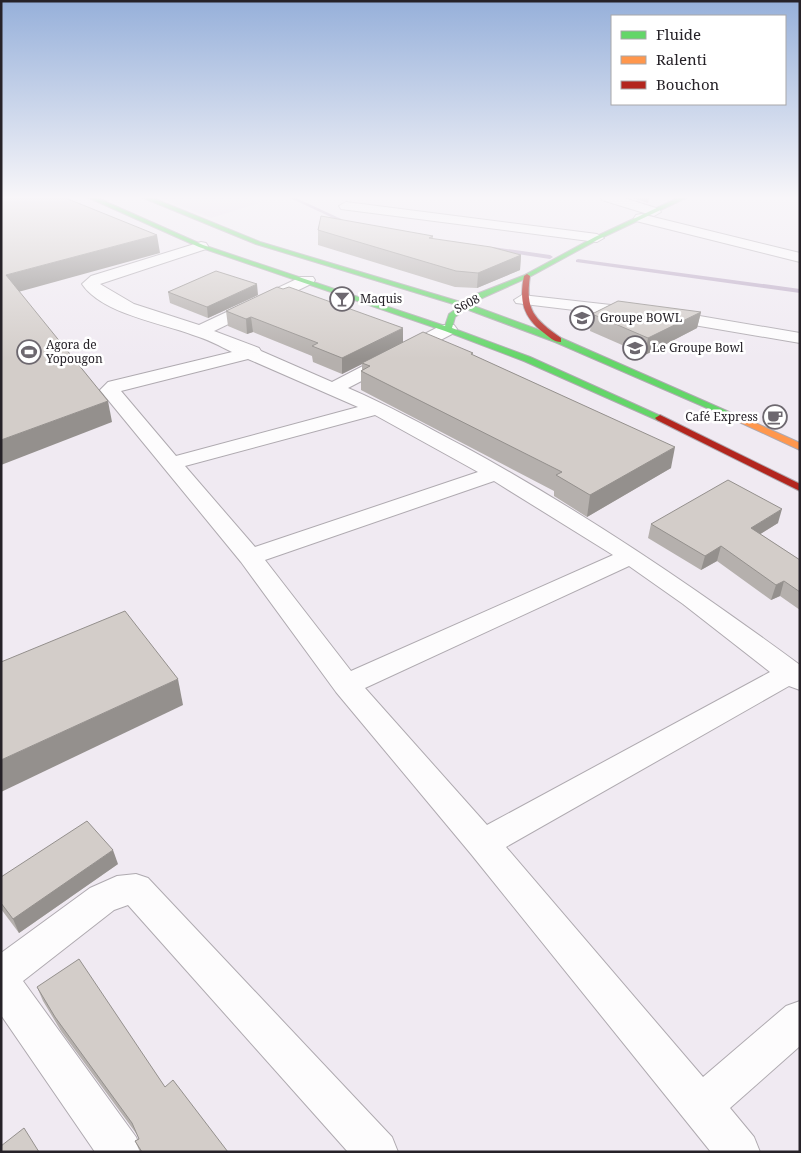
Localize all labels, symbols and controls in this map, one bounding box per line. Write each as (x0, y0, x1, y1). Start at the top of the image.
legend (611, 15, 786, 105)
text: Fluide (656, 24, 701, 44)
text: Ralenti (656, 49, 707, 69)
text: Bouchon (656, 74, 720, 94)
bar icon: Maquis (329, 286, 355, 312)
place label: Maquis (360, 290, 402, 307)
street label: S608 (451, 290, 483, 317)
school or university icon: Groupe BOWL (569, 305, 595, 331)
place label: Groupe BOWL (600, 309, 682, 326)
school or university icon: Le Groupe Bowl (622, 335, 648, 361)
place label: Agora de Yopougon (45, 336, 103, 367)
sports icon: Agora de Yopougon (16, 339, 42, 365)
place label: Le Groupe Bowl (652, 339, 744, 356)
cafe icon: Café Express (762, 404, 788, 430)
place label: Café Express (685, 408, 758, 425)

